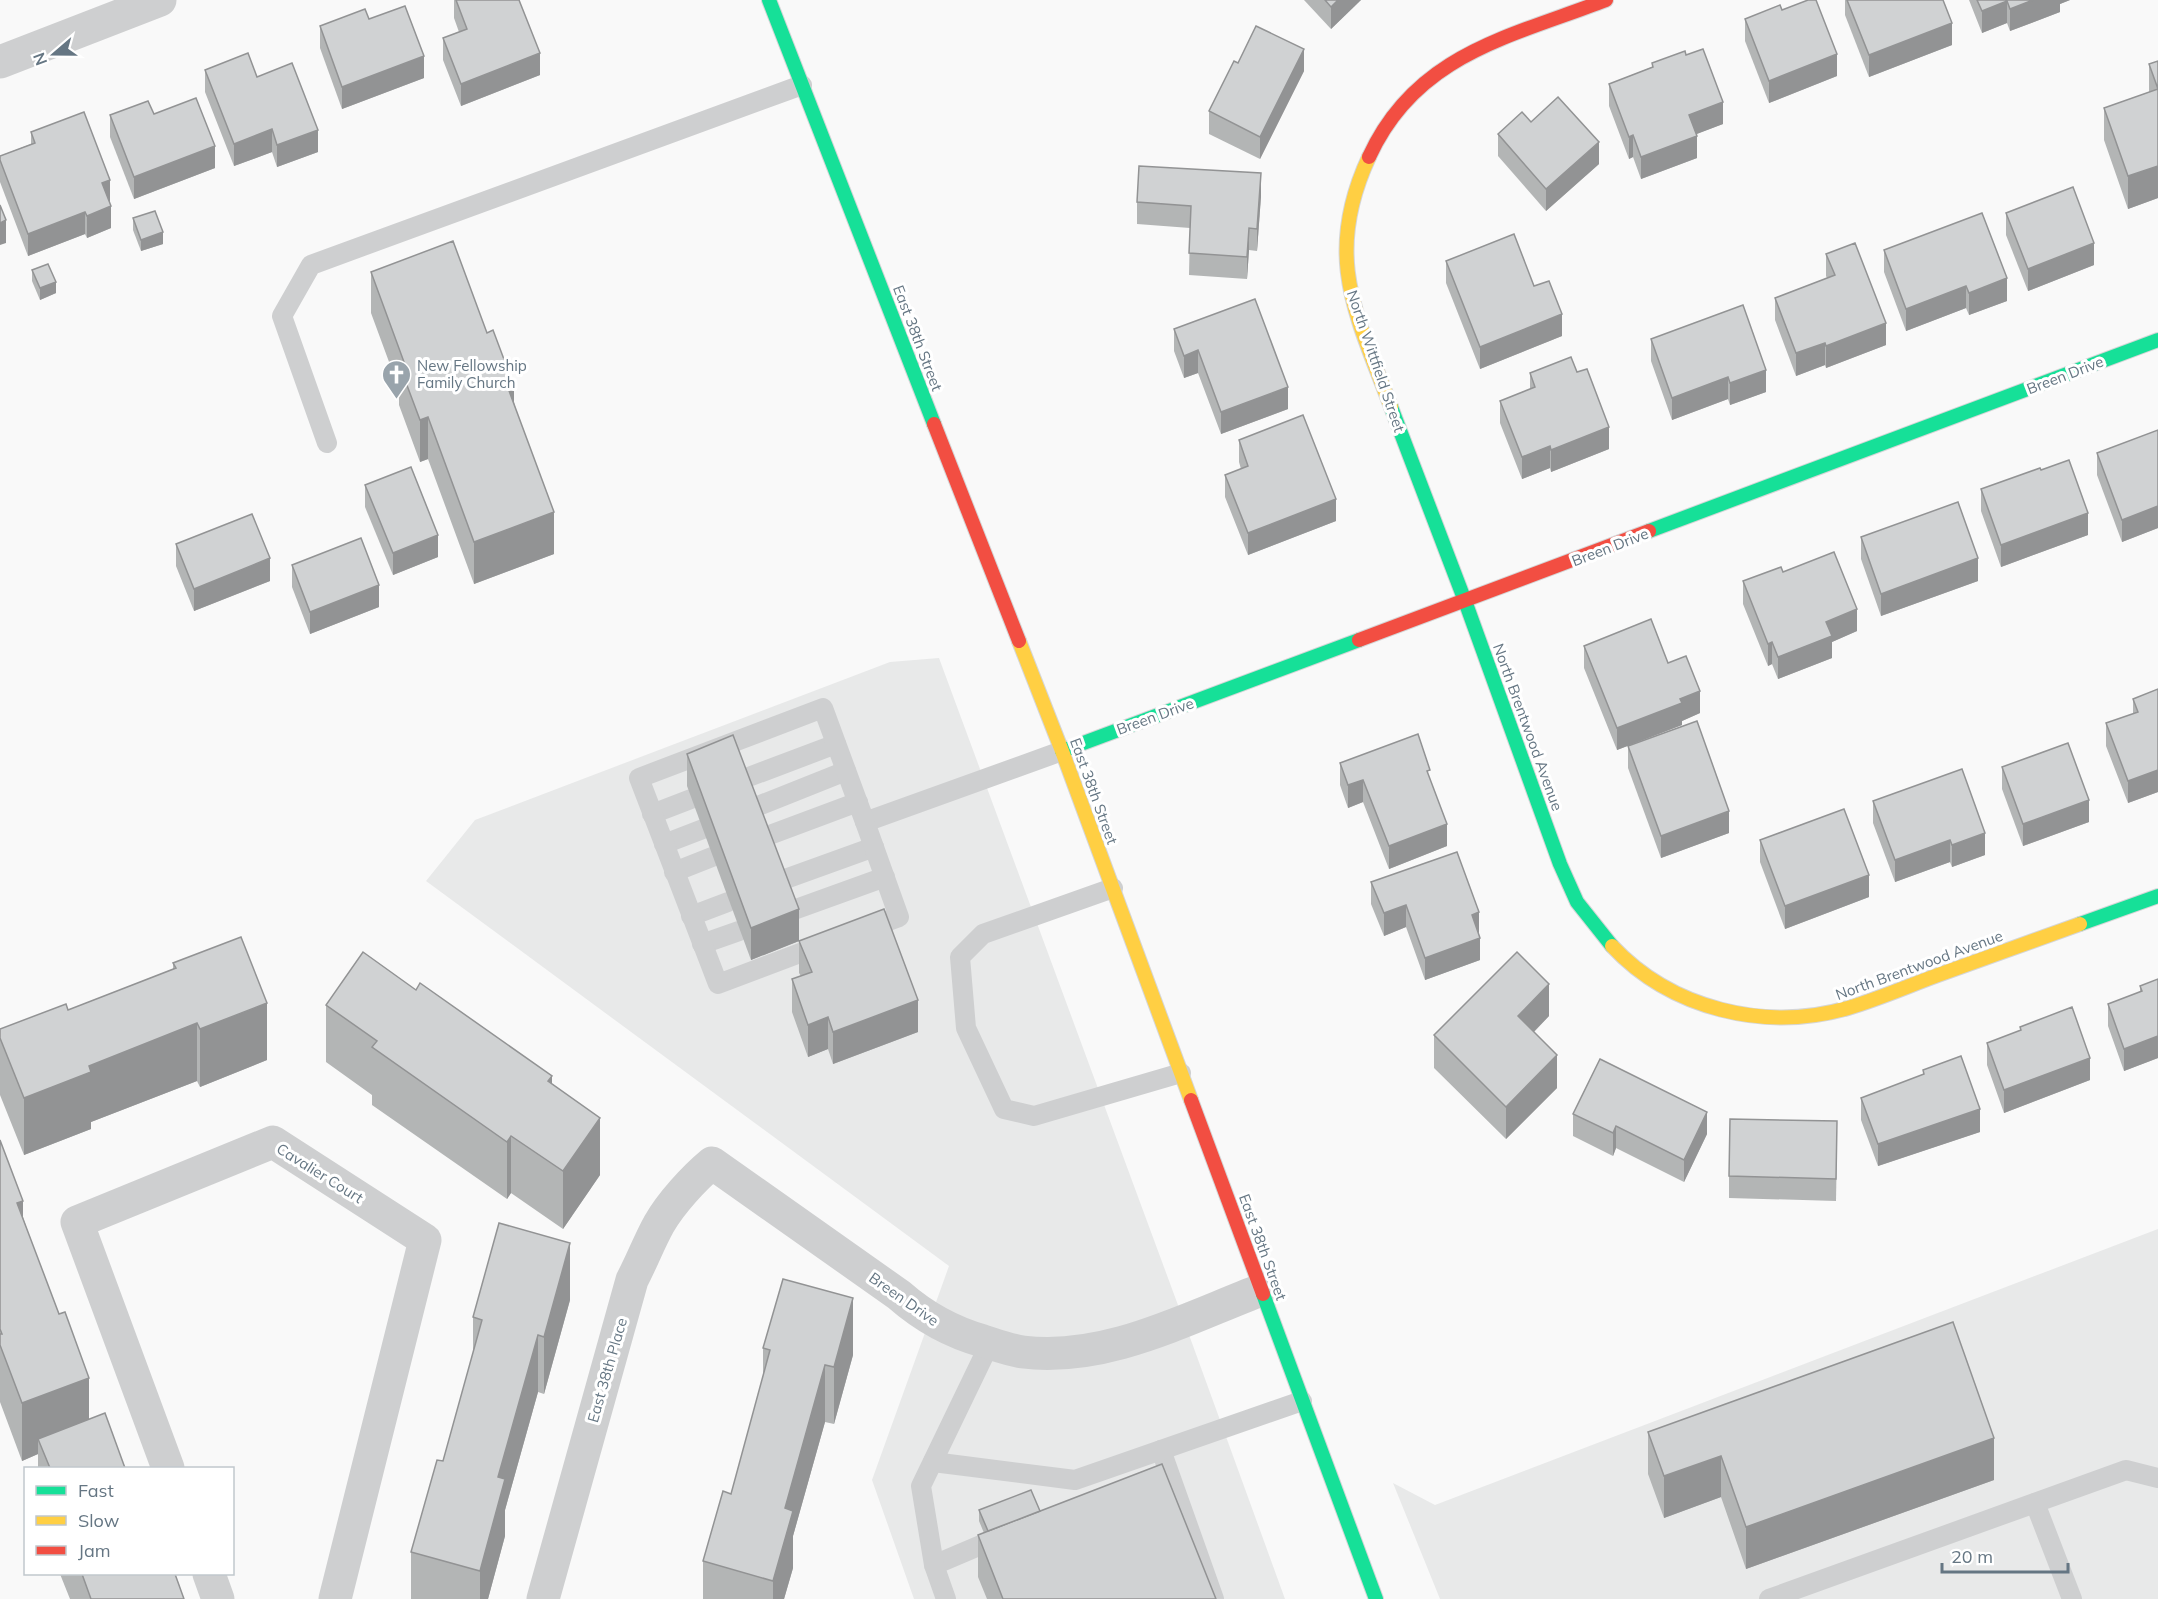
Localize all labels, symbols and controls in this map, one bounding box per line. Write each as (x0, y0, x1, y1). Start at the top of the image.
north arrow (24, 24, 84, 84)
text: N (28, 50, 51, 68)
street label: East 38th Street (889, 282, 947, 394)
street label: North Wittfield Street (1343, 288, 1409, 434)
street label: Breen Drive (2024, 352, 2106, 398)
place label: New Fellowship Family Church (417, 356, 527, 392)
church icon: New Fellowship Family Church (380, 358, 412, 400)
street label: Breen Drive (1569, 524, 1651, 570)
street label: North Brentwood Avenue (1489, 641, 1567, 813)
street label: Breen Drive (1114, 693, 1196, 739)
street label: East 38th Street (1066, 735, 1122, 847)
street label: North Brentwood Avenue (1833, 926, 2005, 1004)
street label: Cavalier Court (273, 1139, 367, 1207)
street label: East 38th Street (1235, 1191, 1291, 1303)
street label: Breen Drive (865, 1268, 943, 1330)
street label: East 38th Place (583, 1315, 631, 1425)
legend (24, 1467, 234, 1575)
text: Fast (78, 1479, 114, 1502)
text: Slow (78, 1509, 120, 1532)
scale bar (1942, 1536, 2068, 1574)
text: Jam (78, 1539, 111, 1562)
text: 20 m (1951, 1545, 1993, 1568)

